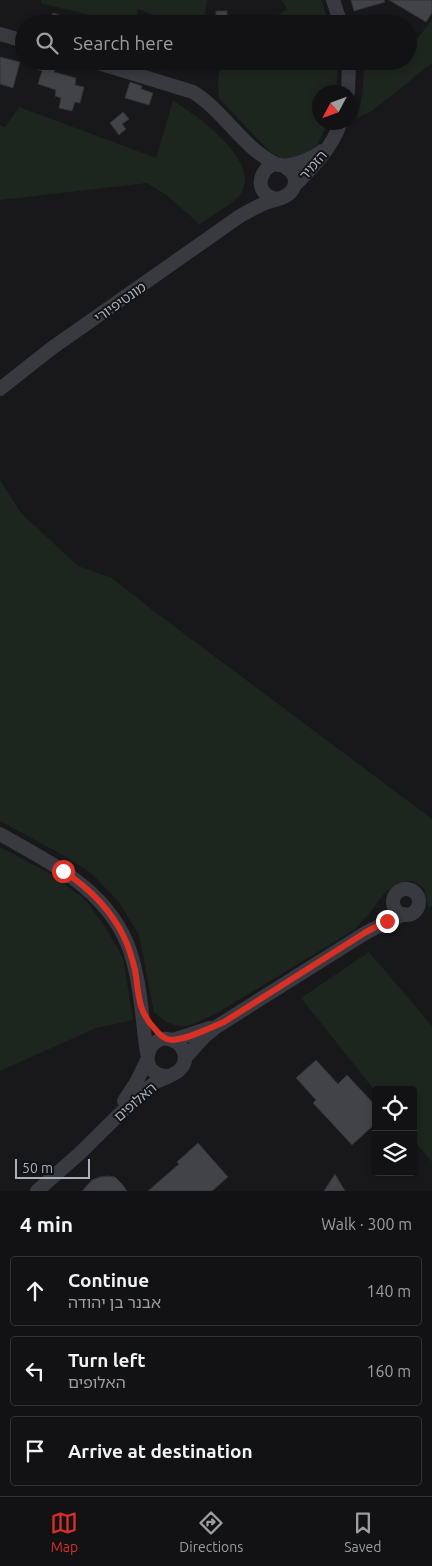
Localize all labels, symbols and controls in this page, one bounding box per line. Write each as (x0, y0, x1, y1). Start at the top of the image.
search box (15, 15, 417, 70)
icon: search (33, 29, 61, 57)
text: Search here (73, 32, 173, 54)
north arrow (312, 85, 357, 130)
street label: הזמיר (296, 147, 330, 183)
street label: מונטיפיורי (91, 278, 149, 326)
route start (52, 860, 75, 883)
route end (376, 910, 399, 933)
street label: האלופים (111, 1079, 159, 1125)
map controls (372, 1086, 417, 1176)
button: locate (372, 1086, 417, 1131)
button: layers (372, 1131, 417, 1176)
scale bar (15, 1156, 90, 1179)
text: 50 m (22, 1160, 53, 1176)
text: 4 min (20, 1212, 73, 1236)
text: Walk · 300 m (321, 1215, 412, 1233)
text: Continue (68, 1269, 149, 1291)
icon: ahead (21, 1277, 49, 1305)
text: 140 m (366, 1282, 411, 1300)
text: אבנר בן יהודה (68, 1293, 161, 1311)
text: Turn left (68, 1349, 146, 1371)
icon: left (21, 1357, 49, 1385)
text: 160 m (366, 1362, 411, 1380)
text: האלופים (68, 1373, 126, 1391)
icon: arrive (21, 1437, 49, 1465)
text: Arrive at destination (68, 1440, 253, 1462)
tab: Map (50, 1509, 78, 1555)
tab: Directions (179, 1509, 243, 1555)
tab: Saved (344, 1509, 382, 1555)

